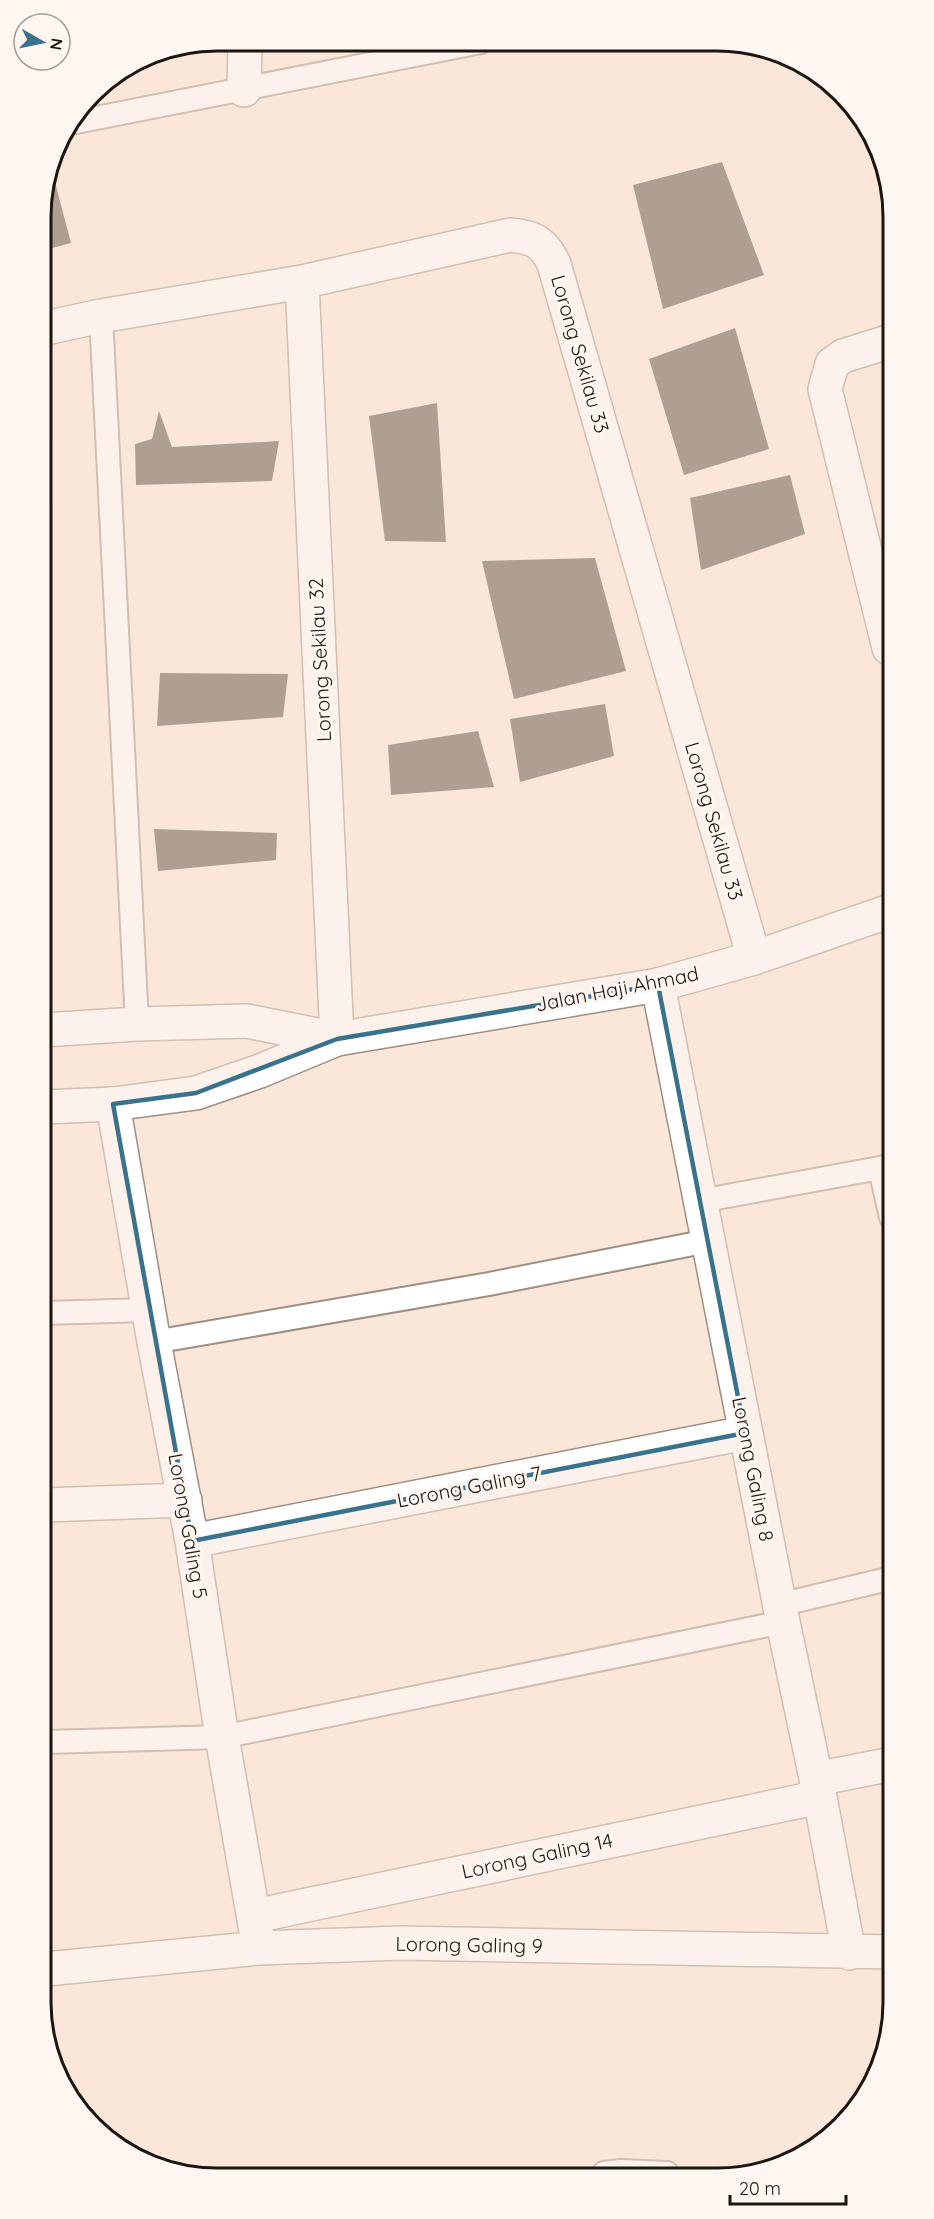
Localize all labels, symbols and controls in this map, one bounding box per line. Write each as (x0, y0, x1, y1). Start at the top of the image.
north arrow (12, 12, 72, 72)
text: N (46, 37, 68, 52)
street label: Lorong Sekilau 33 (546, 272, 615, 436)
street label: Lorong Sekilau 32 (303, 577, 336, 743)
street label: Lorong Sekilau 33 (680, 739, 749, 903)
street label: Jalan Haji Ahmad (533, 960, 701, 1017)
street label: Lorong Galing 8 (727, 1394, 780, 1543)
street label: Lorong Galing 5 (163, 1451, 214, 1601)
street label: Lorong Galing 7 (395, 1460, 543, 1513)
street label: Lorong Galing 14 (459, 1827, 615, 1884)
street label: Lorong Galing 9 (395, 1931, 543, 1958)
scale bar (730, 2168, 846, 2206)
text: 20 m (739, 2177, 781, 2200)

